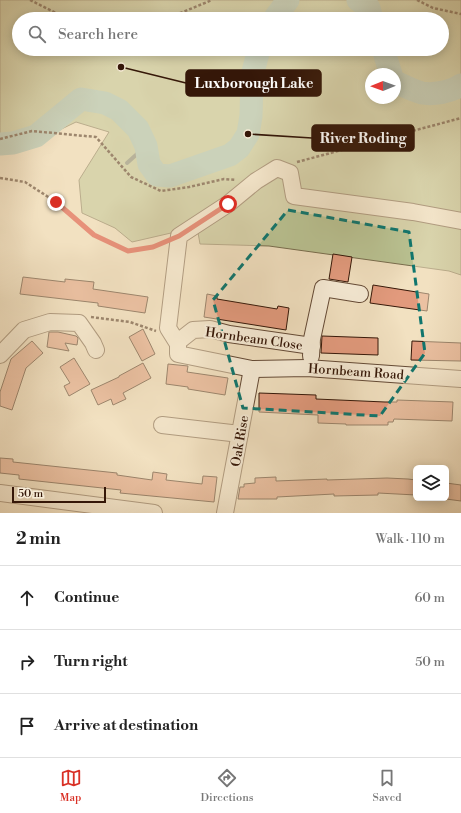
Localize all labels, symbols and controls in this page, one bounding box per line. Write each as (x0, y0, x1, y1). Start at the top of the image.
search box (12, 12, 449, 56)
icon: search (26, 23, 48, 45)
text: Search here (58, 25, 138, 44)
north arrow (365, 68, 401, 104)
callout: Luxborough Lake (186, 70, 321, 96)
text: Luxborough Lake (194, 75, 314, 93)
callout: River Roding (312, 125, 414, 151)
text: River Roding (320, 130, 407, 148)
route end (47, 193, 65, 211)
route start (219, 195, 237, 213)
street label: Hornbeam Close (204, 324, 304, 354)
street label: Hornbeam Road (307, 361, 405, 383)
street label: Oak Rise (228, 414, 252, 468)
map controls (413, 465, 449, 501)
button: layers (413, 465, 449, 501)
scale bar (12, 485, 106, 504)
text: 50 m (18, 487, 43, 501)
text: 2 min (16, 528, 61, 550)
text: Walk · 110 m (375, 531, 445, 547)
icon: ahead (16, 587, 38, 609)
text: Continue (54, 588, 119, 607)
text: 60 m (414, 590, 445, 606)
icon: right (16, 651, 38, 673)
text: Turn right (54, 652, 128, 671)
text: 50 m (415, 654, 445, 670)
icon: arrive (16, 715, 38, 737)
text: Arrive at destination (54, 716, 198, 735)
tab: Map (60, 767, 82, 805)
tab: Directions (201, 767, 254, 805)
tab: Saved (373, 767, 401, 805)

